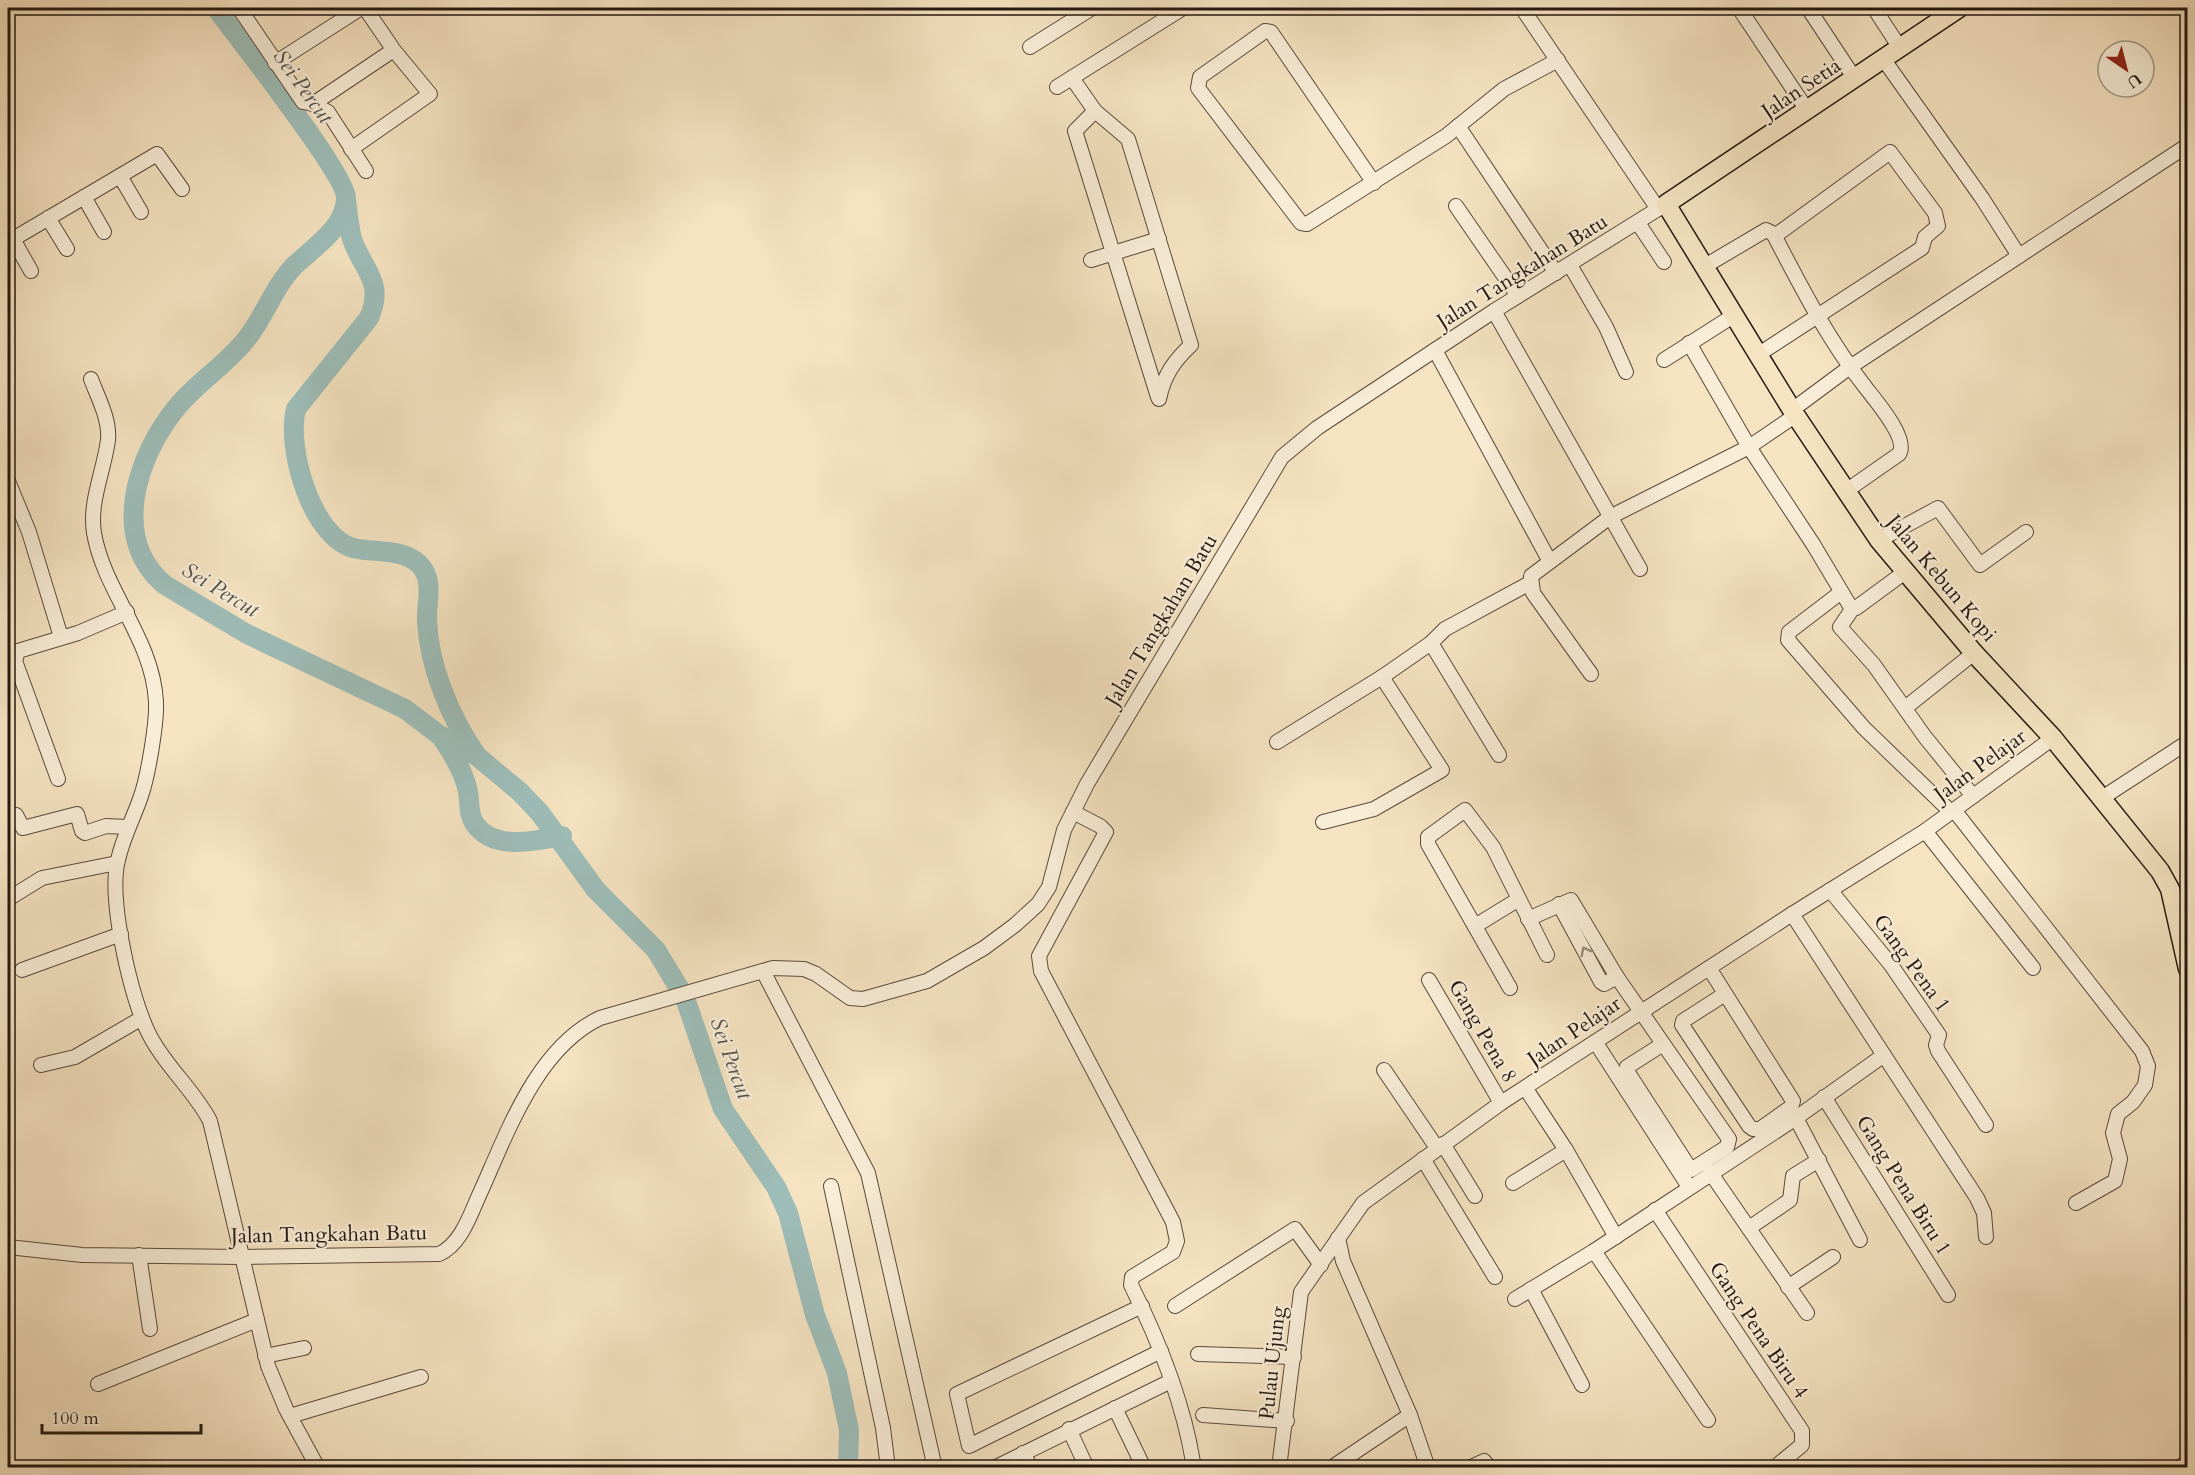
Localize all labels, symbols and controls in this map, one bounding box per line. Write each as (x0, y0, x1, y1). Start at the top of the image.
north arrow (2096, 39, 2156, 99)
water label: Sei Percut (266, 43, 341, 130)
street label: Jalan Setia (1753, 51, 1847, 127)
text: U (2122, 68, 2146, 93)
street label: Jalan Tangkahan Batu (1429, 207, 1613, 337)
street label: Jalan Kebun Kopi (1878, 506, 2003, 648)
street label: Jalan Tangkahan Batu (1097, 529, 1224, 714)
water label: Sei Percut (176, 555, 265, 625)
street label: Jalan Pelajar (1926, 722, 2032, 810)
street label: Gang Pena 1 (1866, 908, 1957, 1018)
one-way arrow (1581, 947, 1592, 957)
street label: Gang Pena 8 (1441, 974, 1524, 1088)
street label: Jalan Pelajar (1519, 989, 1627, 1075)
water label: Sei Percut (702, 1013, 760, 1104)
street label: Gang Pena Biru 1 (1849, 1110, 1958, 1261)
street label: Jalan Tangkahan Batu (228, 1218, 427, 1251)
street label: Gang Pena Biru 4 (1702, 1256, 1815, 1405)
street label: Pulau Ujung (1252, 1305, 1293, 1421)
scale bar (42, 1397, 201, 1435)
text: 100 m (51, 1406, 99, 1431)

